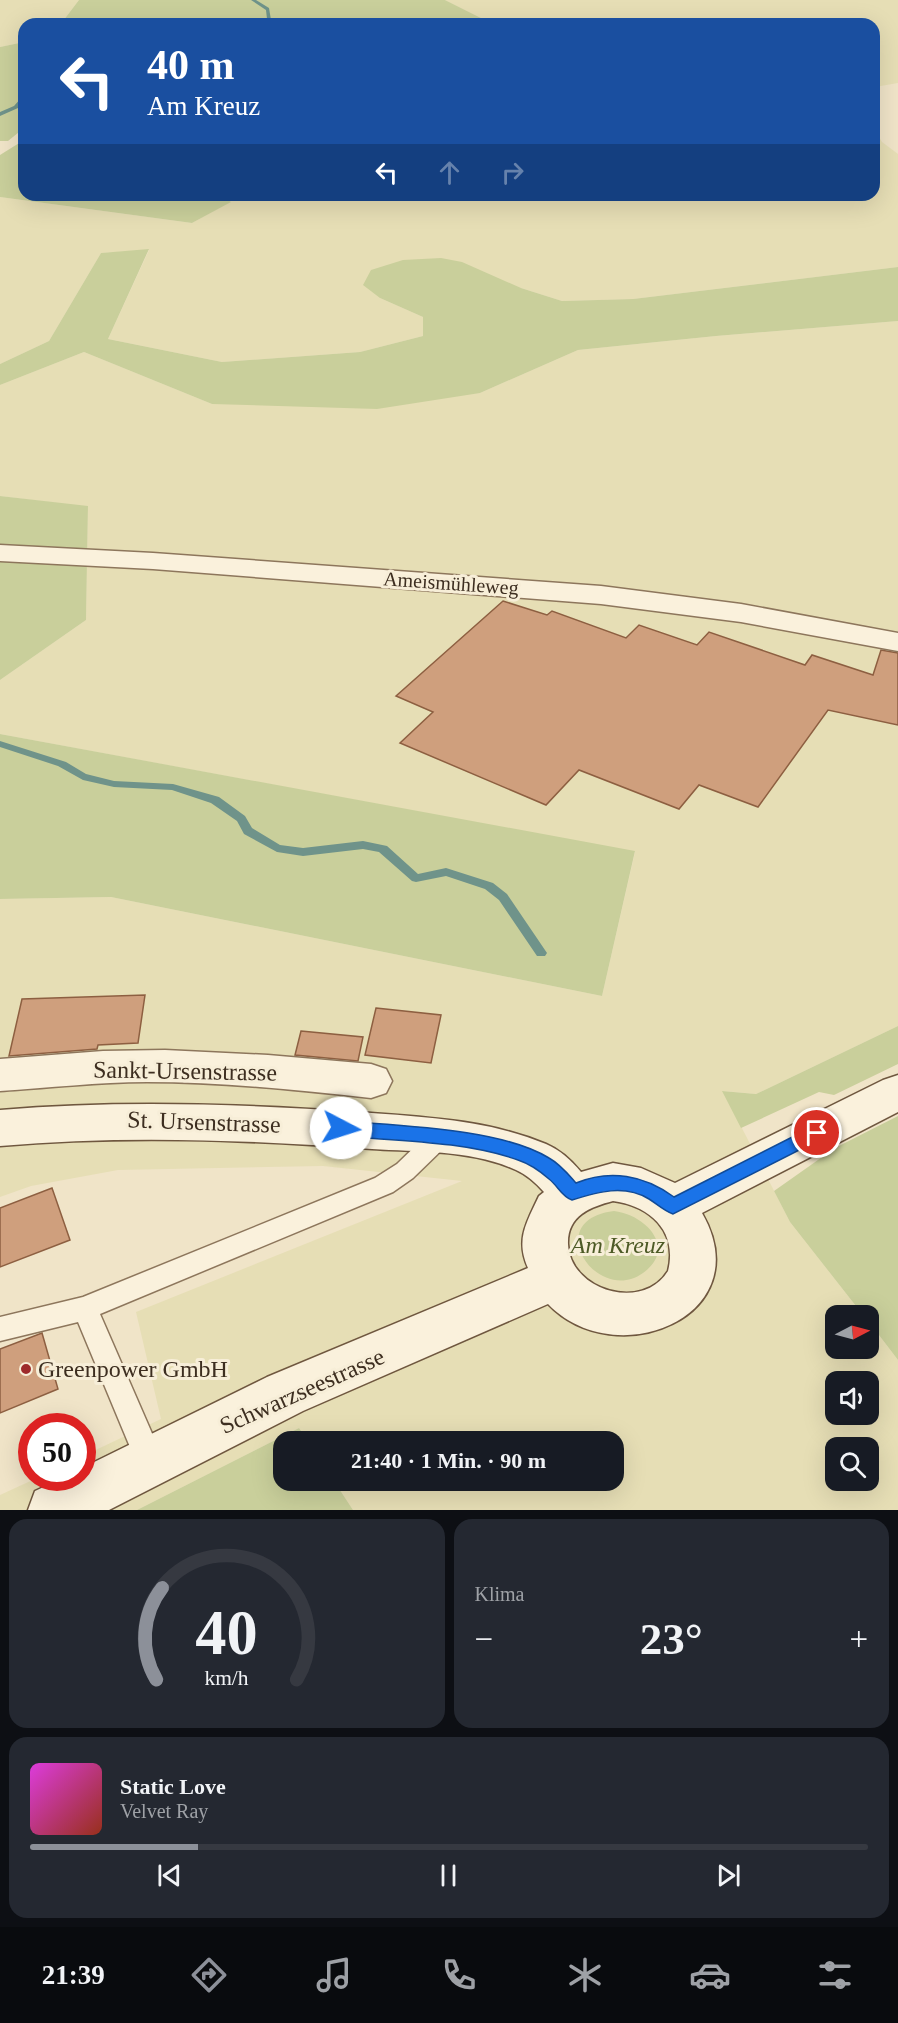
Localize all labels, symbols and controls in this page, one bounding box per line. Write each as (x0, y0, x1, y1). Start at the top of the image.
icon: left (48, 42, 126, 120)
text: 40 m (147, 42, 235, 88)
text: Am Kreuz (147, 91, 260, 121)
icon: left (370, 156, 403, 189)
icon: ahead (433, 156, 466, 189)
icon: right (496, 156, 529, 189)
street label: Ameismühleweg (383, 567, 519, 600)
street label: Sankt-Ursenstrasse (93, 1056, 277, 1086)
position arrow (309, 1096, 373, 1160)
street label: St. Ursenstrasse (127, 1106, 281, 1138)
pin (791, 1107, 842, 1158)
icon: arrive (800, 1116, 833, 1149)
park label: Am Kreuz (569, 1232, 666, 1258)
north arrow (825, 1305, 879, 1359)
map controls (825, 1305, 879, 1491)
street label: Schwarzseestrasse (216, 1343, 388, 1439)
place label: Greenpower GmbH (38, 1356, 228, 1382)
marker: Greenpower GmbH (19, 1362, 33, 1376)
button: sound (825, 1371, 879, 1425)
speed limit sign: 50 (18, 1413, 96, 1491)
button: search (825, 1437, 879, 1491)
text: 21:40 · 1 Min. · 90 m (351, 1448, 546, 1473)
text: Klima (475, 1583, 525, 1605)
text: 40 (196, 1598, 258, 1667)
text: 23° (640, 1614, 703, 1664)
text: − (475, 1621, 493, 1657)
text: + (849, 1621, 868, 1657)
text: km/h (205, 1667, 249, 1691)
text: Static Love (120, 1774, 226, 1799)
text: Velvet Ray (120, 1800, 208, 1822)
icon: previous (153, 1859, 186, 1892)
icon: pause (432, 1859, 465, 1892)
icon: next (712, 1859, 745, 1892)
icon: directions (188, 1954, 230, 1996)
icon: music (313, 1954, 355, 1996)
icon: phone (438, 1954, 480, 1996)
icon: climate (564, 1954, 606, 1996)
icon: car (689, 1954, 731, 1996)
icon: filters (814, 1954, 856, 1996)
text: 21:39 (42, 1960, 105, 1990)

